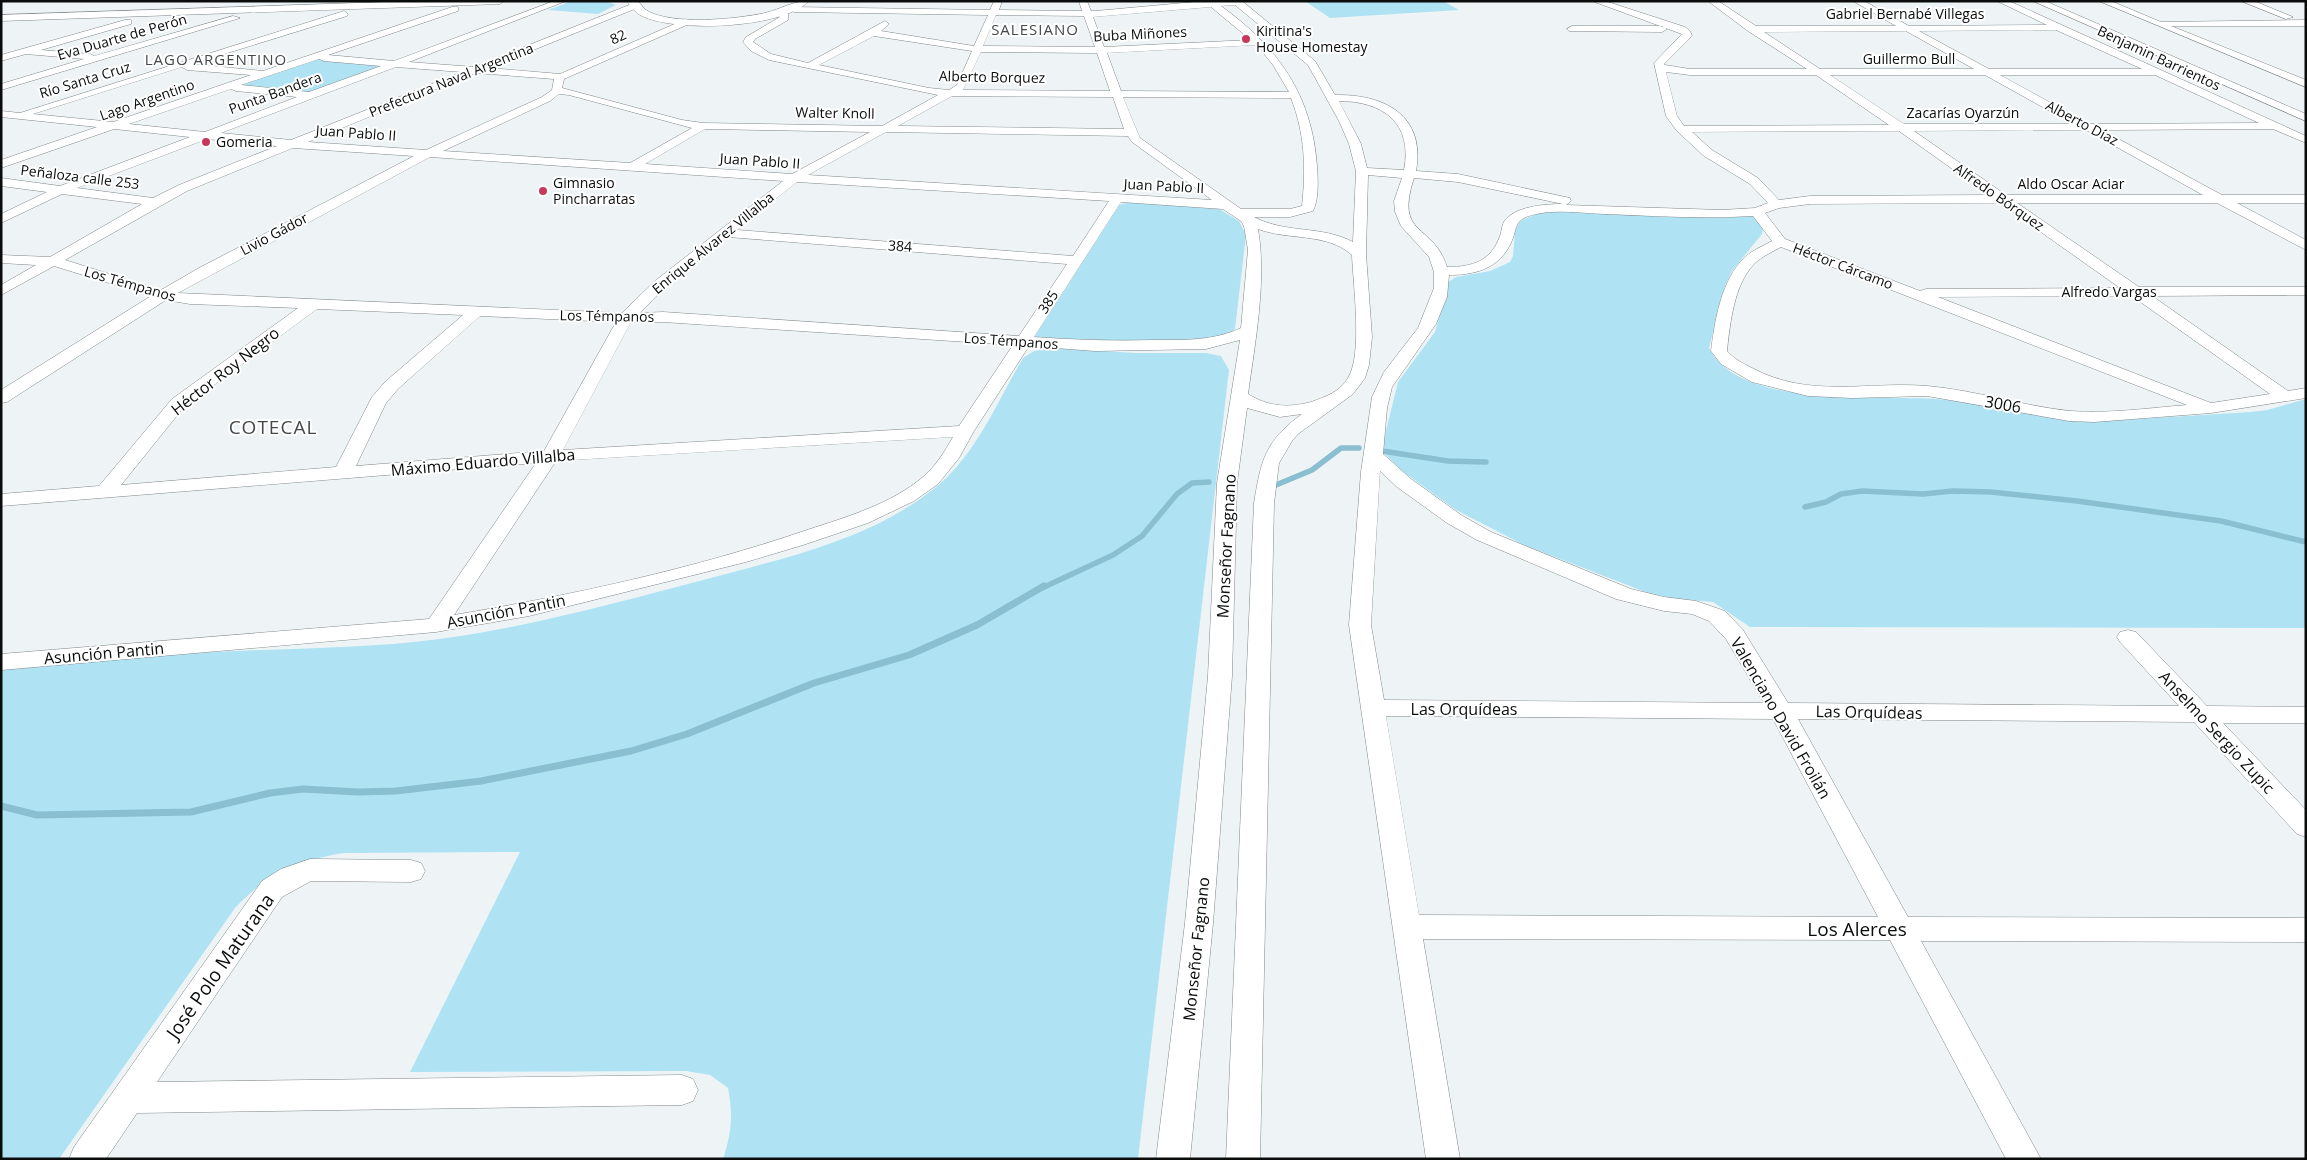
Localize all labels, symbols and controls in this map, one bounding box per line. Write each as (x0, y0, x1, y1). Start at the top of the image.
street label: Gabriel Bernabé Villegas (1826, 4, 1985, 23)
street label: Eva Duarte de Perón (55, 9, 189, 64)
district label: SALESIANO (991, 19, 1079, 39)
place label: Kiritina's House Homestay (1256, 21, 1369, 56)
street label: Benjamin Barrientos (2095, 21, 2224, 95)
street label: Buba Miñones (1093, 22, 1188, 45)
street label: 82 (607, 25, 629, 48)
marker: Kiritina's House Homestay (1240, 33, 1252, 45)
street label: Prefectura Naval Argentina (366, 38, 536, 121)
district label: LAGO ARGENTINO (145, 49, 287, 69)
street label: Guillermo Bull (1863, 49, 1955, 68)
street label: Río Santa Cruz (37, 57, 133, 102)
street label: Alberto Borquez (939, 66, 1046, 87)
street label: Punta Bandera (226, 67, 324, 118)
street label: Lago Argentino (97, 74, 197, 125)
street label: Alberto Díaz (2043, 95, 2122, 150)
street label: Walter Knoll (795, 102, 875, 123)
street label: Zacarías Oyarzún (1907, 103, 2019, 122)
street label: Juan Pablo II (313, 120, 397, 145)
place label: Gomeria (216, 132, 272, 151)
marker: Gomeria (200, 136, 212, 148)
street label: Juan Pablo II (717, 148, 801, 173)
street label: Alfredo Bórquez (1950, 158, 2049, 235)
street label: Peñaloza calle 253 (20, 160, 141, 193)
place label: Gimnasio Pincharratas (553, 173, 636, 208)
street label: Juan Pablo II (1121, 174, 1205, 197)
street label: Aldo Oscar Aciar (2017, 174, 2125, 193)
marker: Gimnasio Pincharratas (537, 185, 549, 197)
street label: Enrique Álvarez Villalba (648, 187, 778, 298)
street label: Livio Gádor (237, 208, 311, 259)
street label: 384 (887, 235, 913, 256)
street label: Héctor Cárcamo (1790, 238, 1896, 293)
street label: Los Témpanos (82, 261, 179, 306)
street label: Alfredo Vargas (2061, 282, 2157, 301)
street label: 385 (1033, 286, 1062, 317)
street label: Los Témpanos (560, 305, 655, 326)
street label: Héctor Roy Negro (166, 322, 284, 420)
street label: Los Témpanos (963, 328, 1059, 353)
street label: 3006 (1983, 390, 2023, 418)
district label: COTECAL (229, 414, 317, 440)
street label: Máximo Eduardo Villalba (390, 443, 576, 481)
street label: Monseñor Fagnano (1211, 473, 1241, 619)
street label: Asunción Pantin (445, 589, 567, 633)
street label: Valenciano David Froilán (1726, 633, 1836, 803)
street label: Asunción Pantin (43, 637, 165, 669)
street label: Anselmo Sergio Zupic (2154, 666, 2280, 798)
street label: Las Orquídeas (1411, 698, 1517, 720)
street label: Las Orquídeas (1815, 700, 1923, 724)
street label: Monseñor Fagnano (1178, 876, 1214, 1022)
street label: José Polo Maturana (159, 888, 280, 1045)
street label: Los Alerces (1807, 916, 1907, 942)

